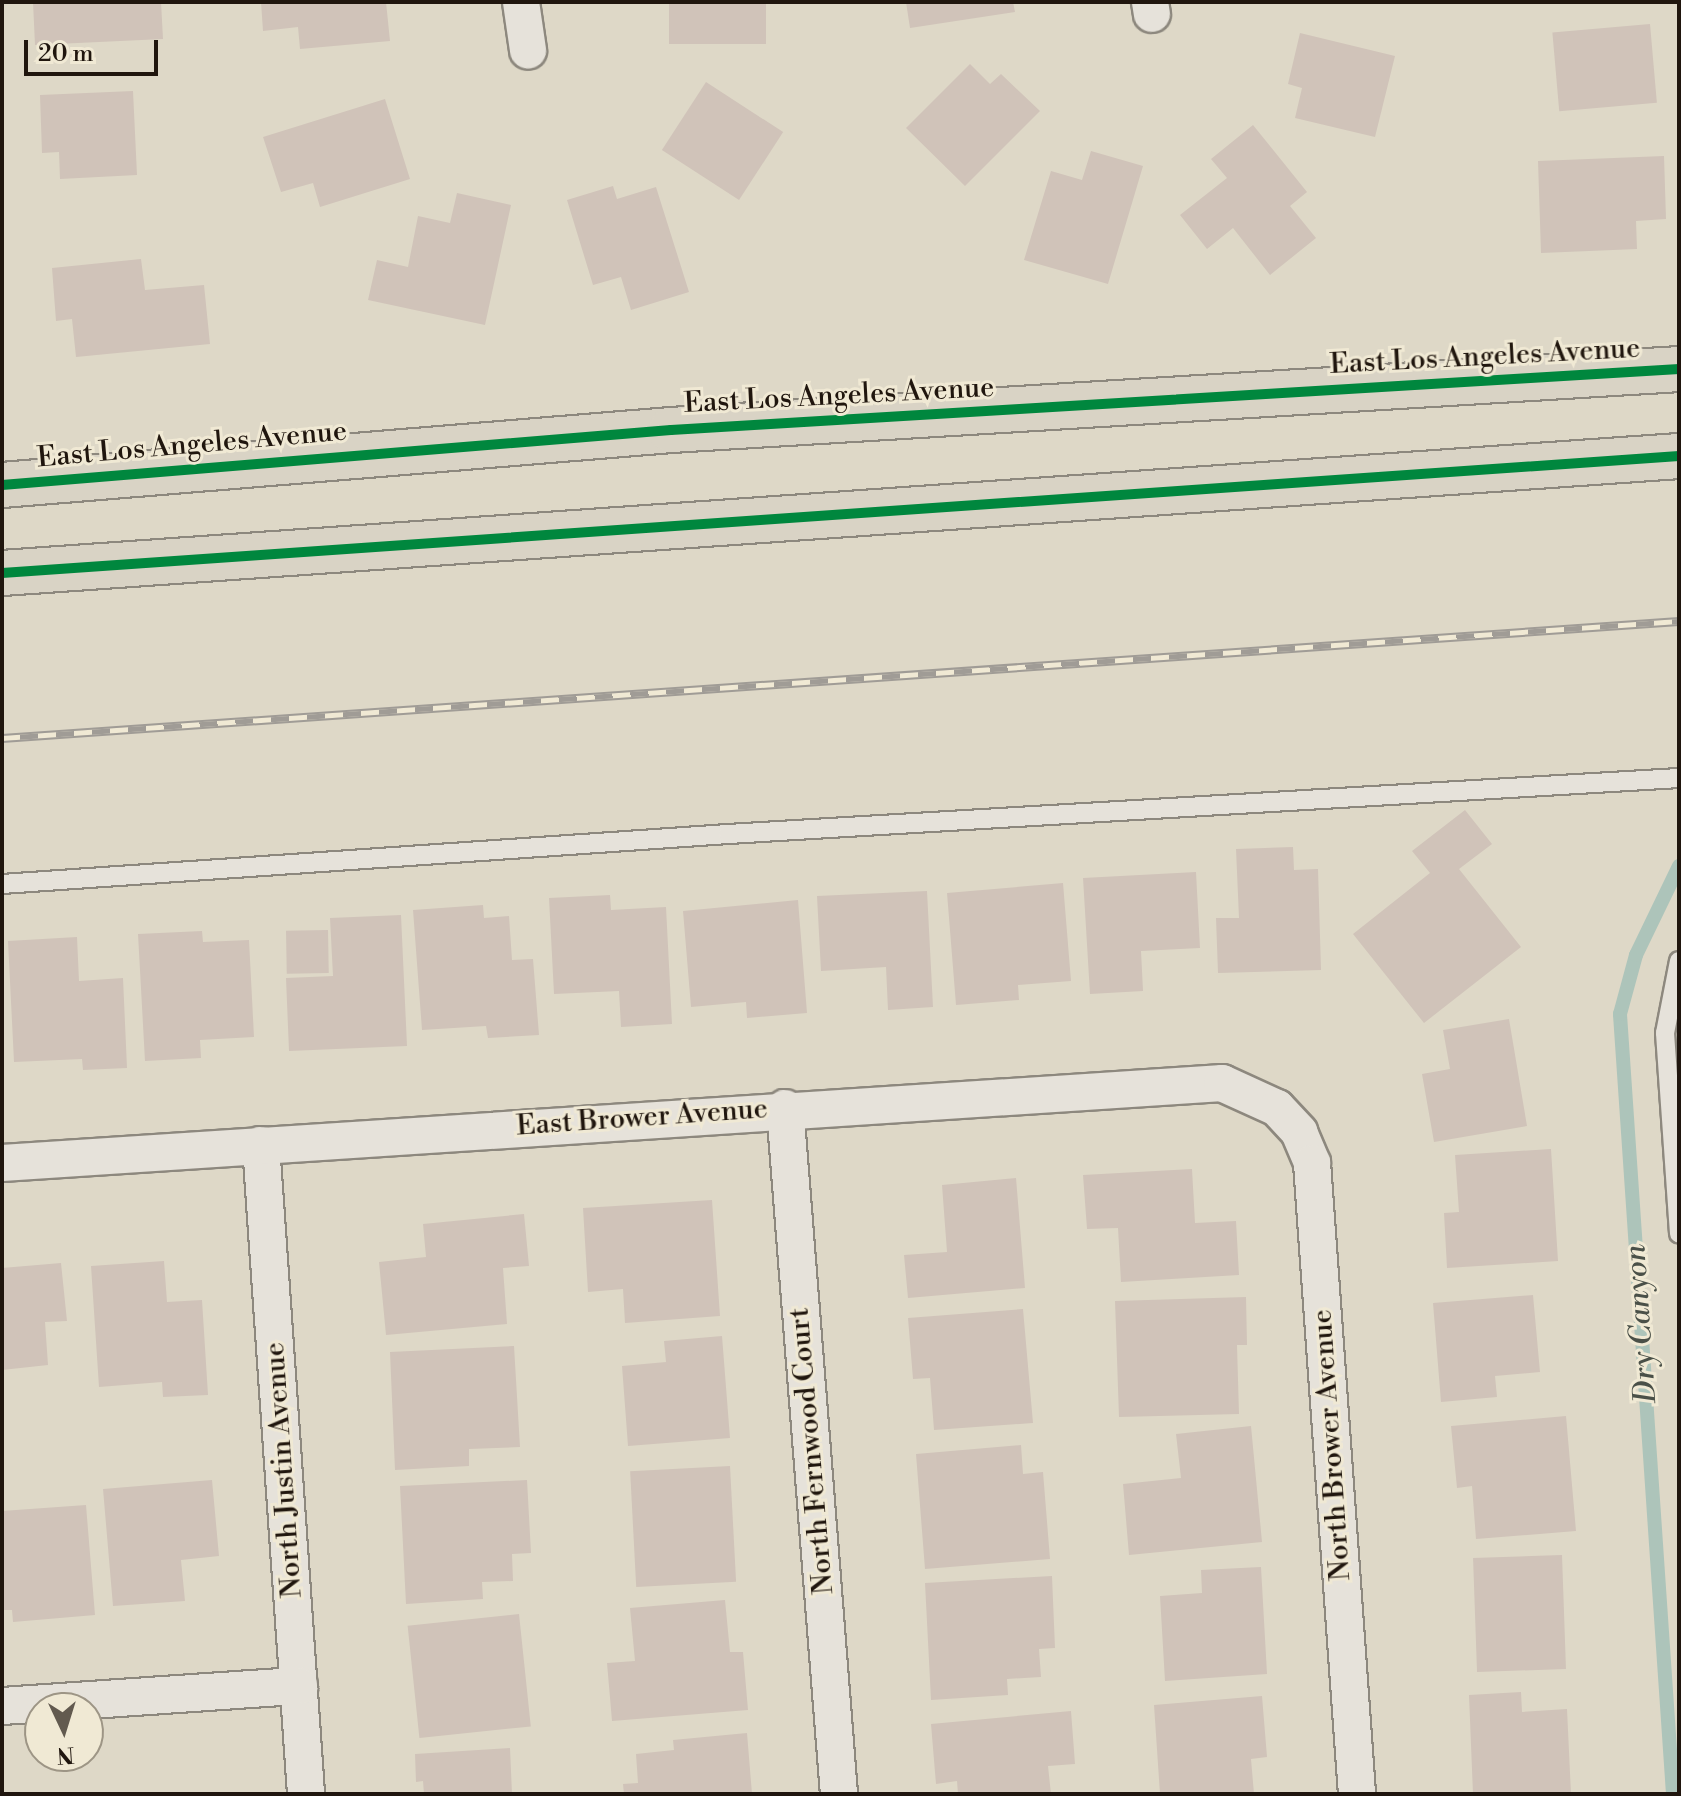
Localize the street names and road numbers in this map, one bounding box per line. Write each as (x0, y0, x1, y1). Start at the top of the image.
street label: East Los Angeles Avenue (1329, 332, 1641, 382)
street label: East Los Angeles Avenue (683, 371, 995, 421)
street label: East Los Angeles Avenue (36, 415, 348, 475)
street label: East Brower Avenue (515, 1092, 769, 1144)
street label: North Fernwood Court (783, 1306, 841, 1596)
street label: North Brower Avenue (1306, 1308, 1358, 1582)
street label: North Justin Avenue (258, 1341, 310, 1599)

